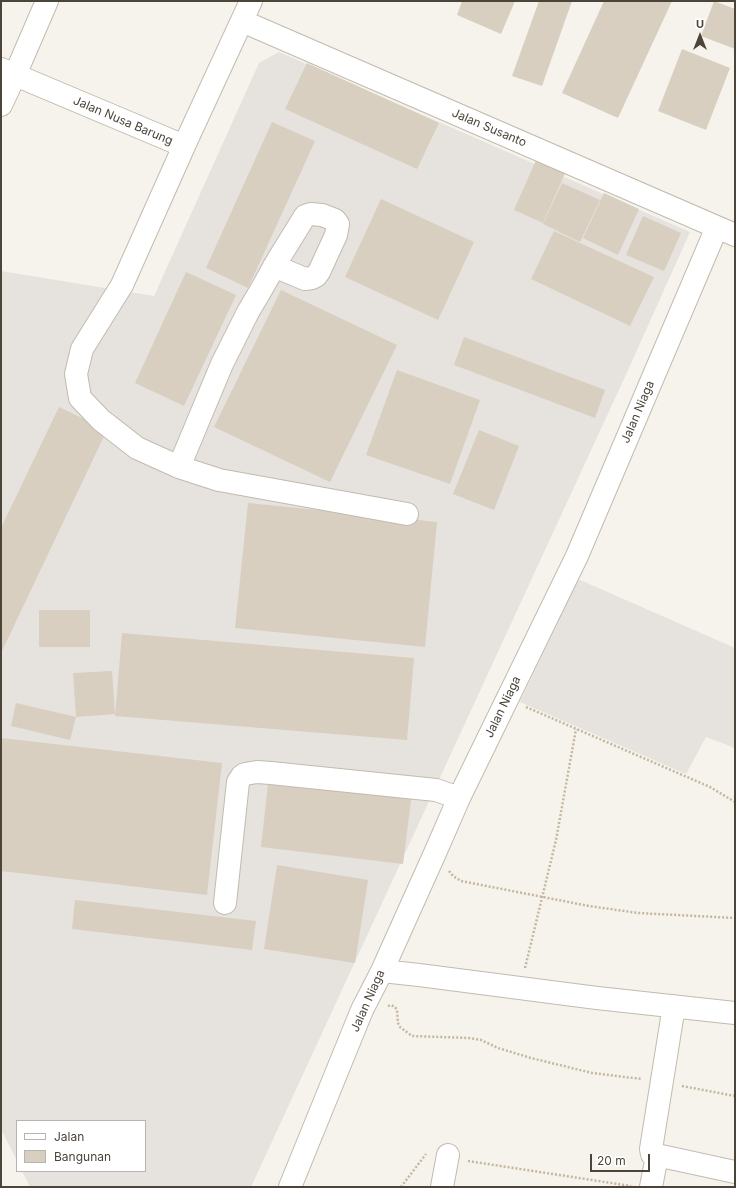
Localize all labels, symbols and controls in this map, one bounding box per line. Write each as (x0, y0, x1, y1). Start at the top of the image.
north arrow (680, 16, 720, 56)
text: U (696, 17, 704, 31)
street label: Jalan Nusa Barung (71, 93, 175, 149)
street label: Jalan Susanto (450, 106, 528, 150)
street label: Jalan Niaga (618, 379, 658, 445)
street label: Jalan Niaga (482, 674, 524, 740)
street label: Jalan Niaga (348, 968, 388, 1034)
legend (16, 1120, 146, 1172)
text: Jalan (54, 1129, 84, 1144)
scale bar (592, 1146, 652, 1172)
text: Bangunan (54, 1149, 111, 1164)
text: 20 m (597, 1153, 626, 1168)

